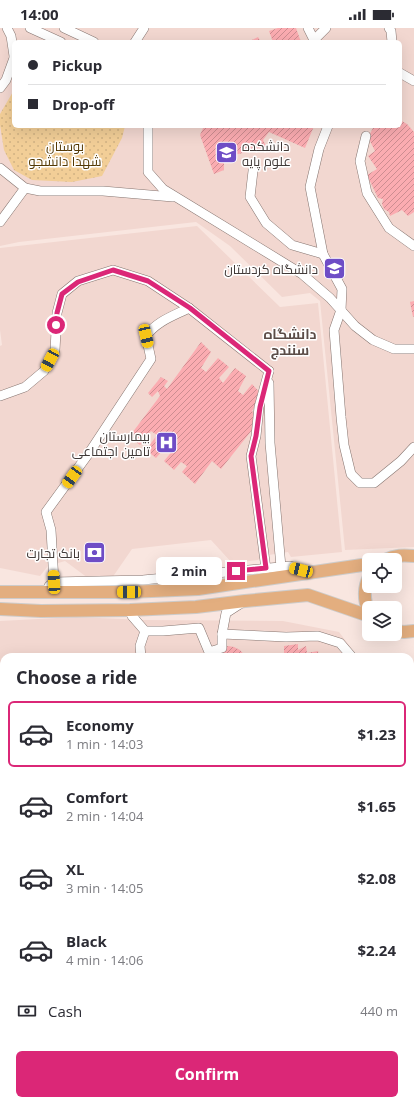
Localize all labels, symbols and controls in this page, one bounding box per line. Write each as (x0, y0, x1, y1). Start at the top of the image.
text: 14:00 (20, 4, 59, 24)
text: Pickup (52, 55, 102, 75)
text: Drop-off (52, 94, 114, 114)
park label: بوستان شهدا دانشجو (29, 137, 101, 170)
place label: دانشکده علوم پایه (242, 137, 291, 171)
school or university icon: دانشکده علوم پایه (213, 140, 239, 166)
school or university icon: دانشگاه کردستان (321, 256, 347, 282)
place label: دانشگاه کردستان (224, 260, 318, 278)
route start (47, 316, 65, 334)
car (137, 323, 155, 349)
district label: دانشگاه سنندج (263, 324, 317, 360)
car (39, 347, 61, 373)
place label: بیمارستان تامین اجتماعی (72, 427, 151, 460)
hospital icon: بیمارستان تامین اجتماعی (153, 430, 179, 456)
car (60, 464, 84, 490)
bank icon: بانک تجارت (82, 540, 108, 566)
place label: بانک تجارت (26, 544, 80, 562)
map controls (362, 553, 402, 641)
button: locate (362, 553, 402, 593)
callout: 2 min (156, 557, 222, 585)
car (288, 561, 314, 579)
text: 2 min (171, 562, 207, 580)
route end (227, 562, 245, 580)
car (47, 570, 61, 594)
car (117, 586, 141, 598)
button: layers (362, 601, 402, 641)
text: Choose a ride (16, 665, 137, 689)
text: Economy (66, 715, 134, 735)
icon: car (18, 716, 54, 752)
text: $1.23 (357, 724, 396, 744)
text: 1 min · 14:03 (66, 735, 143, 753)
text: Comfort (66, 787, 128, 807)
icon: car (18, 788, 54, 824)
text: $1.65 (357, 796, 396, 816)
text: 2 min · 14:04 (66, 807, 143, 825)
text: XL (66, 859, 84, 879)
icon: car (18, 860, 54, 896)
text: $2.08 (357, 868, 396, 888)
text: 3 min · 14:05 (66, 879, 143, 897)
text: Black (66, 931, 107, 951)
icon: car (18, 932, 54, 968)
text: $2.24 (357, 940, 396, 960)
text: 4 min · 14:06 (66, 951, 143, 969)
icon: cash (16, 1000, 38, 1022)
text: Cash (48, 1001, 82, 1021)
text: 440 m (360, 1002, 398, 1020)
button: Confirm (16, 1051, 398, 1097)

